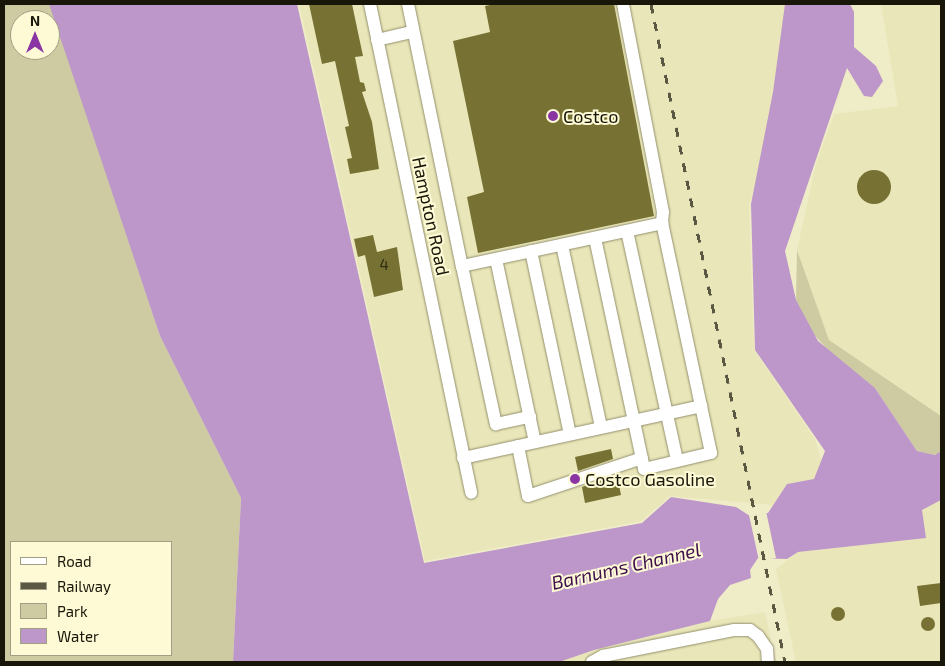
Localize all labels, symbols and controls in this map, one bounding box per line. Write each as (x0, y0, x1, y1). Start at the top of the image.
north arrow (10, 10, 60, 60)
text: N (30, 12, 40, 29)
place label: Costco (563, 105, 618, 127)
marker: Costco (547, 110, 559, 122)
street label: Hampton Road (408, 155, 454, 277)
house number: 4 (379, 256, 389, 274)
place label: Costco Gasoline (585, 468, 715, 490)
marker: Costco Gasoline (569, 473, 581, 485)
water label: Barnums Channel (549, 538, 703, 594)
legend (10, 541, 172, 656)
text: Road (57, 552, 92, 570)
text: Railway (57, 577, 111, 595)
text: Park (57, 602, 88, 620)
text: Water (57, 627, 99, 645)

